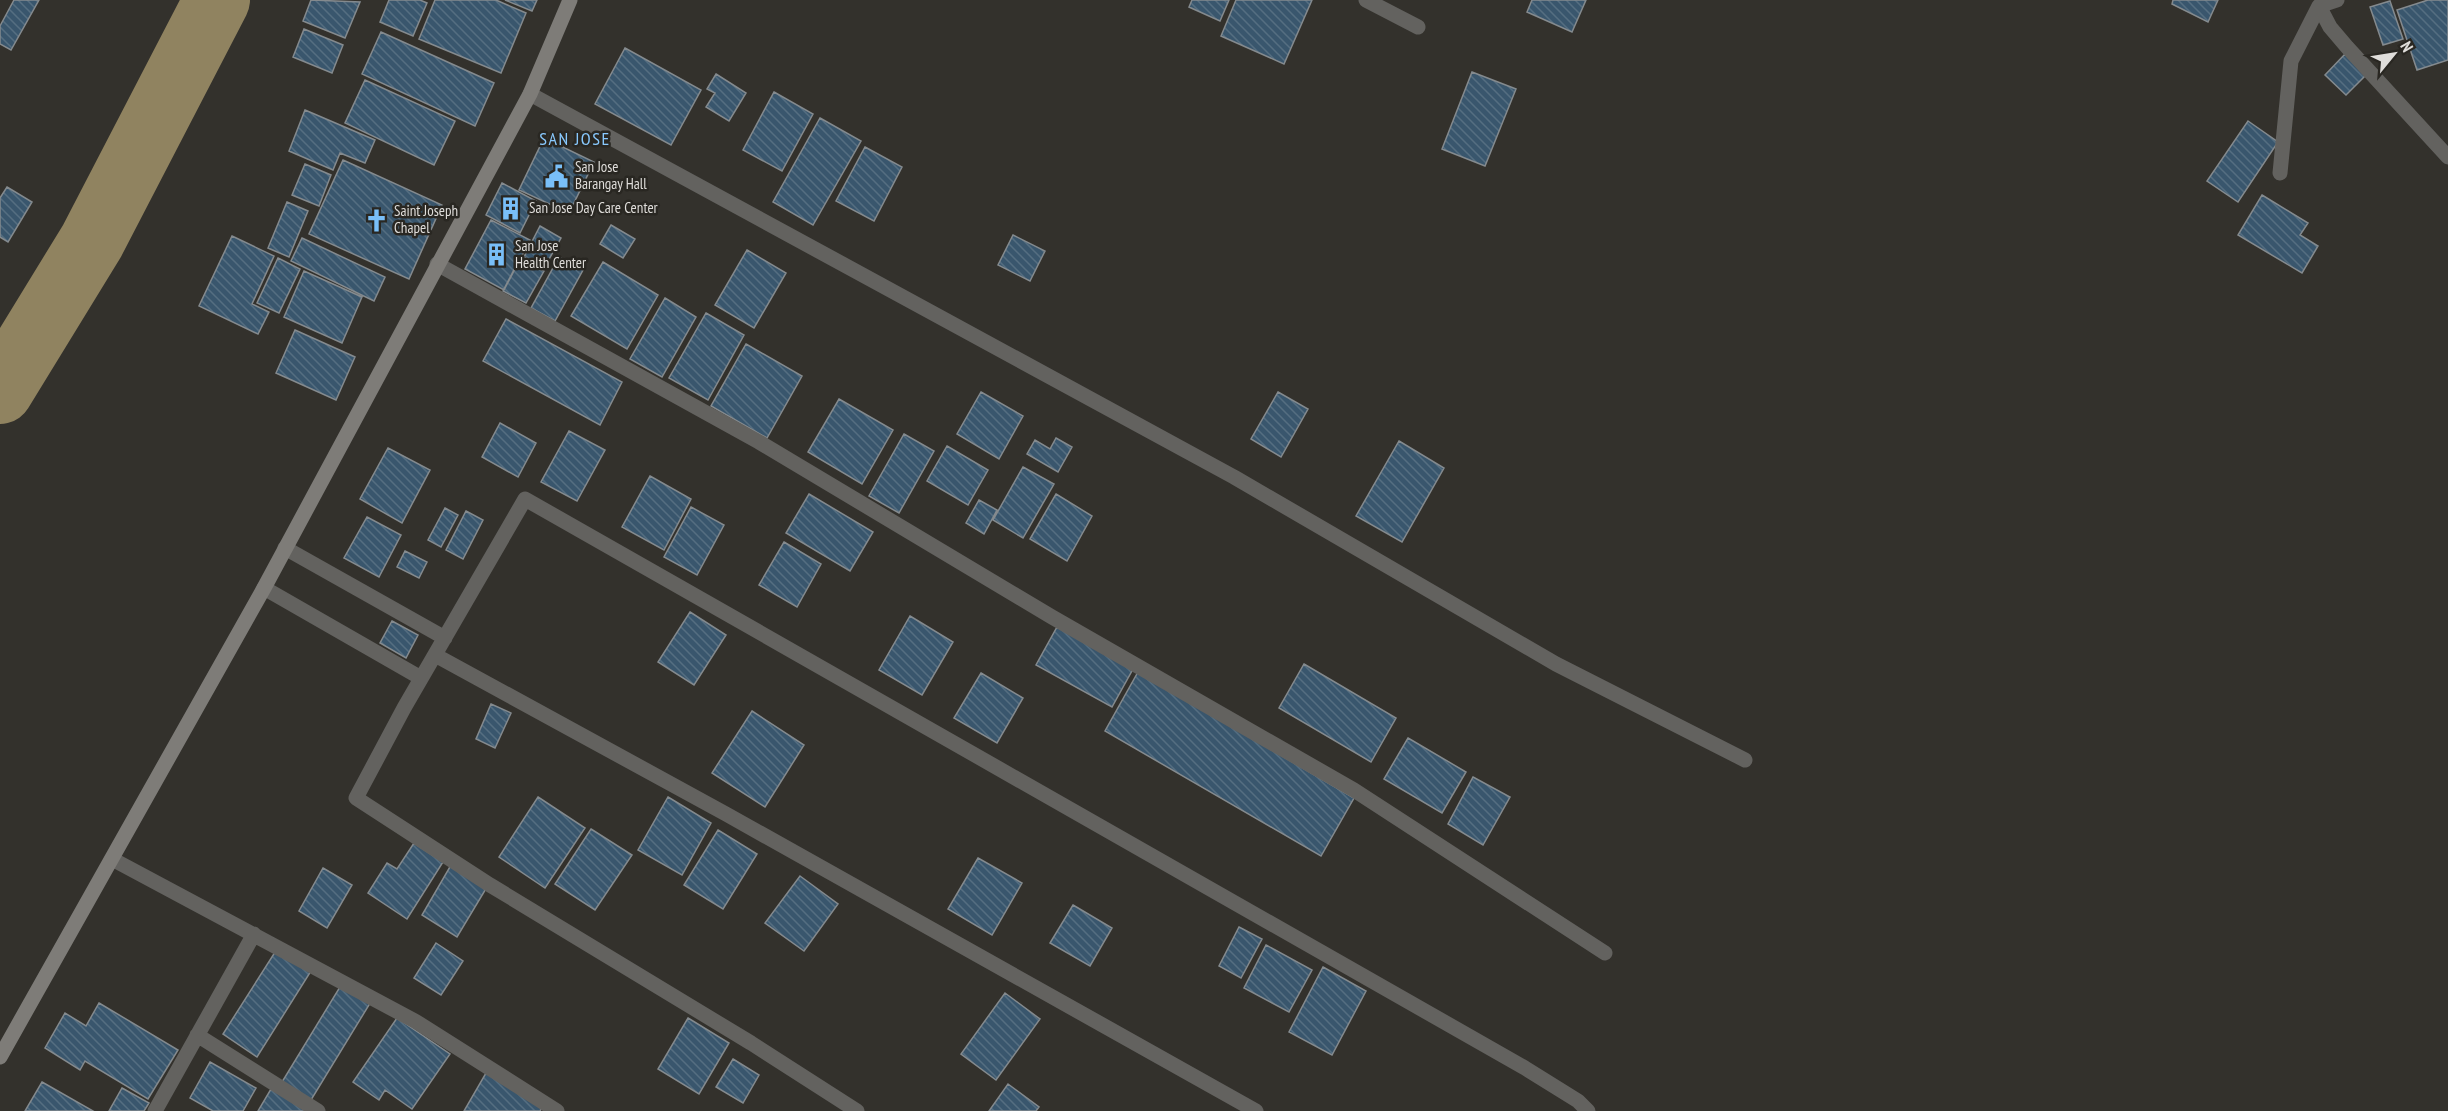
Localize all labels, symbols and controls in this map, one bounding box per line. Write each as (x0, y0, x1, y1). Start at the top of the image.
north arrow (2364, 24, 2424, 84)
text: N (2396, 38, 2418, 55)
district label: SAN JOSE (539, 127, 611, 150)
place label: San Jose Barangay Hall (575, 157, 647, 193)
public building icon: San Jose Barangay Hall (544, 163, 570, 189)
building icon: San Jose Day Care Center (498, 195, 524, 221)
place label: San Jose Day Care Center (529, 198, 659, 217)
place label: Saint Joseph Chapel (394, 201, 458, 237)
church icon: Saint Joseph Chapel (363, 207, 389, 233)
place label: San Jose Health Center (515, 236, 587, 272)
building icon: San Jose Health Center (484, 242, 510, 268)

